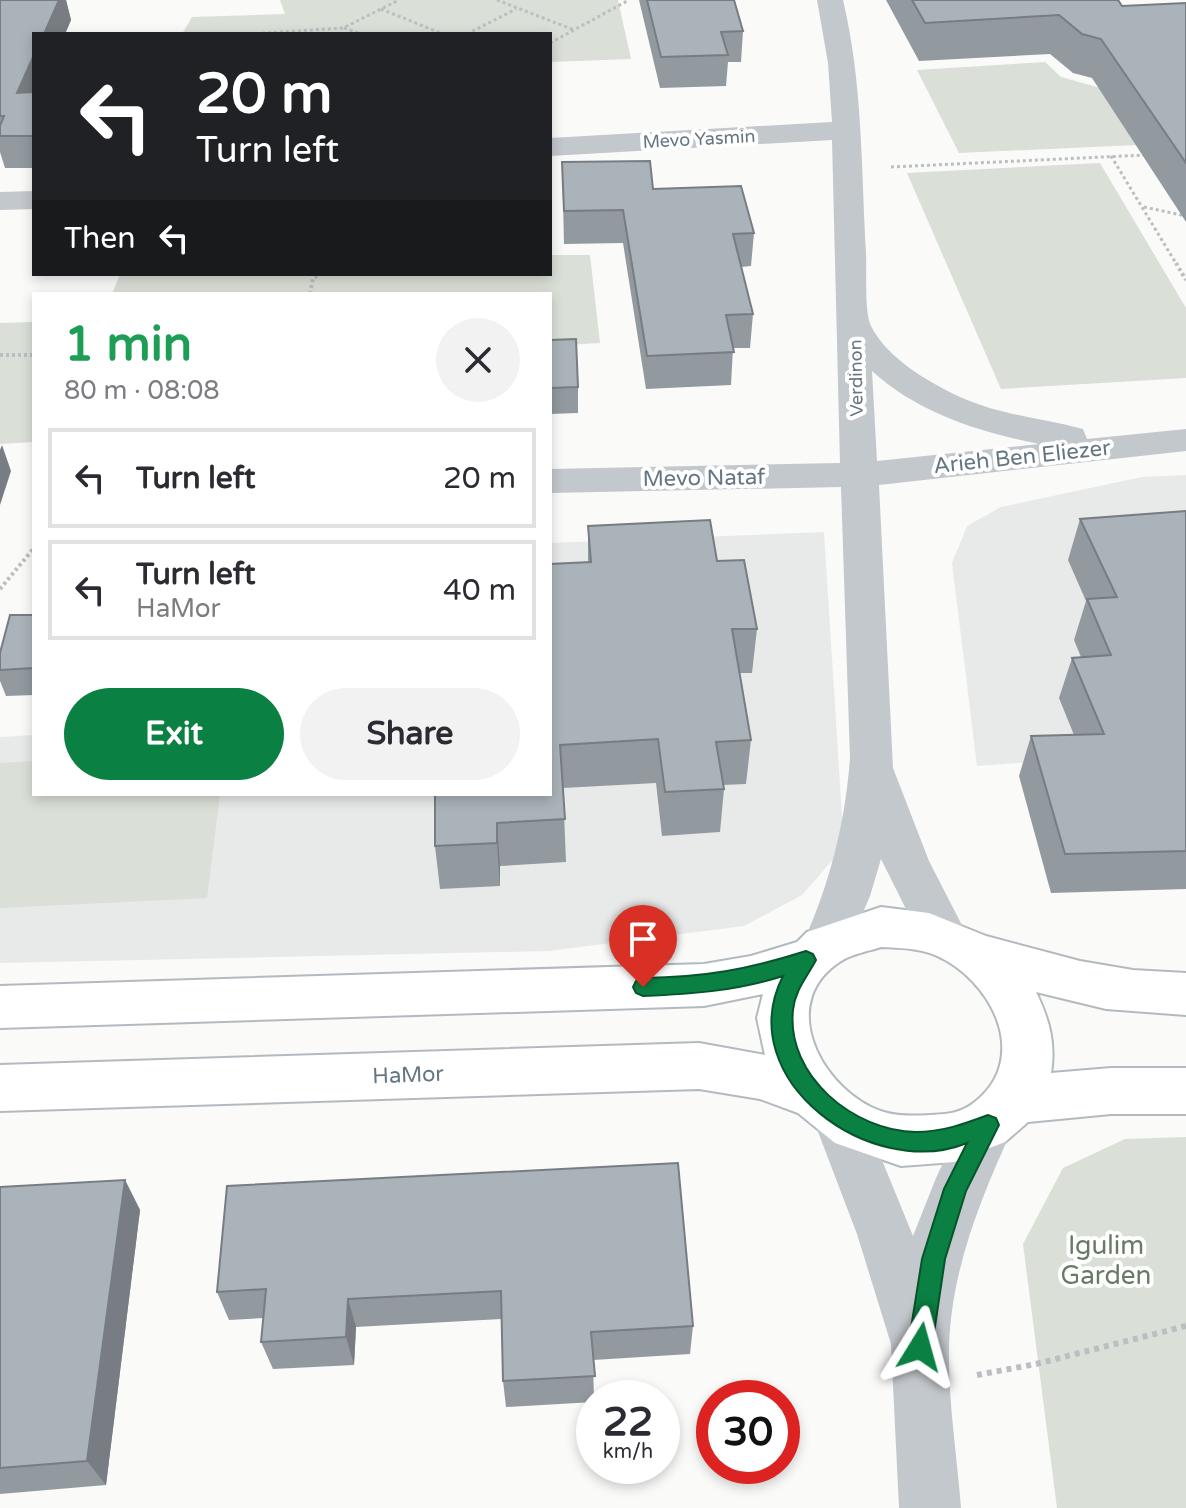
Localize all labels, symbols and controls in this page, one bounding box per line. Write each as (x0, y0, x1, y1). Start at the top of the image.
text: 20 m (196, 61, 332, 128)
icon: left (64, 64, 168, 168)
street label: Mevo Yasmin (642, 125, 756, 153)
text: Turn left (196, 129, 339, 172)
icon: left (152, 216, 196, 260)
text: Then (64, 220, 136, 257)
text: 1 min (64, 316, 192, 374)
button: close (436, 318, 520, 402)
street label: Verdinon (844, 339, 868, 417)
text: 80 m · 08:08 (64, 375, 220, 406)
street label: Arieh Ben Eliezer (932, 435, 1112, 479)
icon: left (68, 456, 112, 500)
text: Turn left (136, 460, 255, 497)
text: 20 m (443, 460, 516, 497)
street label: Mevo Nataf (643, 464, 766, 492)
text: Turn left (136, 556, 255, 593)
icon: left (68, 568, 112, 612)
text: 40 m (443, 572, 516, 609)
text: HaMor (136, 593, 220, 624)
button: Exit (64, 688, 284, 780)
button: Share (300, 688, 520, 780)
pin (609, 905, 677, 987)
icon: arrive (621, 917, 665, 961)
street label: HaMor (372, 1061, 445, 1089)
park label: Igulim Garden (1061, 1230, 1151, 1291)
position arrow (878, 1305, 962, 1389)
speed limit sign: 30 (696, 1380, 800, 1484)
text: 22 (603, 1398, 653, 1446)
text: km/h (603, 1440, 653, 1464)

